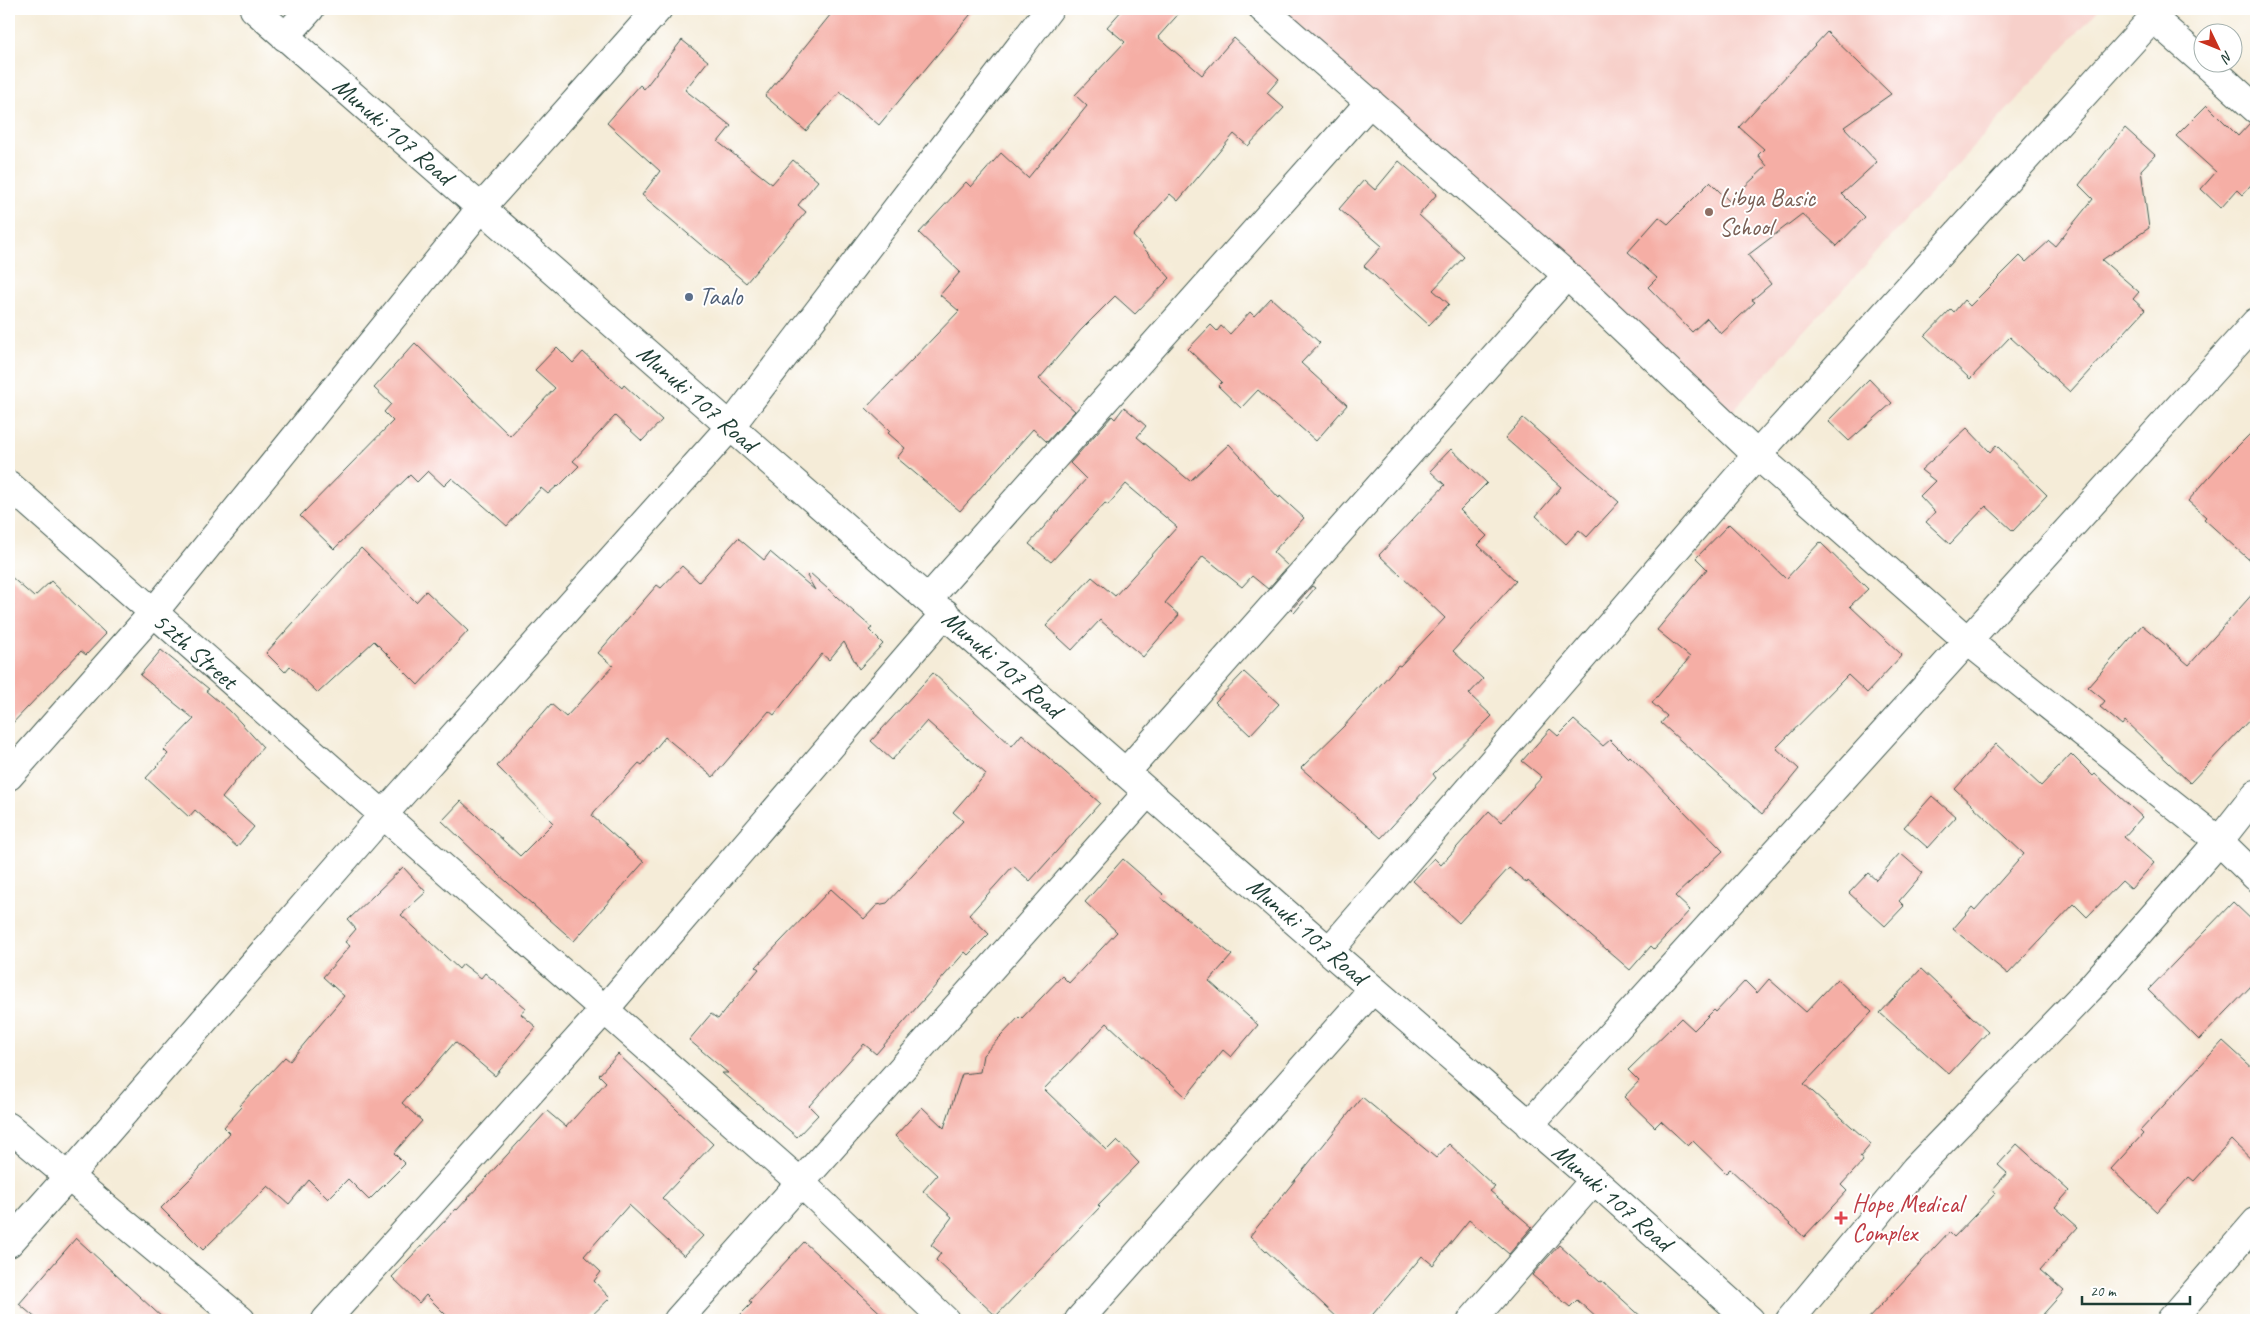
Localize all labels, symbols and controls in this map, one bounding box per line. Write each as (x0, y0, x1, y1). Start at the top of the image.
north arrow (2192, 22, 2242, 72)
text: N (2216, 48, 2236, 67)
street label: Munuki 107 Road (326, 70, 463, 195)
place label: Libya Basic School (1719, 182, 1816, 243)
marker: Libya Basic School (1703, 206, 1715, 218)
place label: Taalo (699, 281, 743, 313)
marker: Taalo (683, 291, 695, 303)
street label: Munuki 107 Road (630, 337, 767, 462)
street label: Munuki 107 Road (935, 603, 1072, 728)
street label: 52th Street (146, 605, 246, 698)
street label: Munuki 107 Road (1240, 870, 1377, 995)
street label: Munuki 107 Road (1545, 1136, 1682, 1261)
place label: Hope Medical Complex (1852, 1188, 1968, 1249)
marker: Hope Medical Complex (1834, 1211, 1848, 1225)
scale bar (2082, 1274, 2190, 1306)
text: 20 m (2090, 1282, 2117, 1301)

